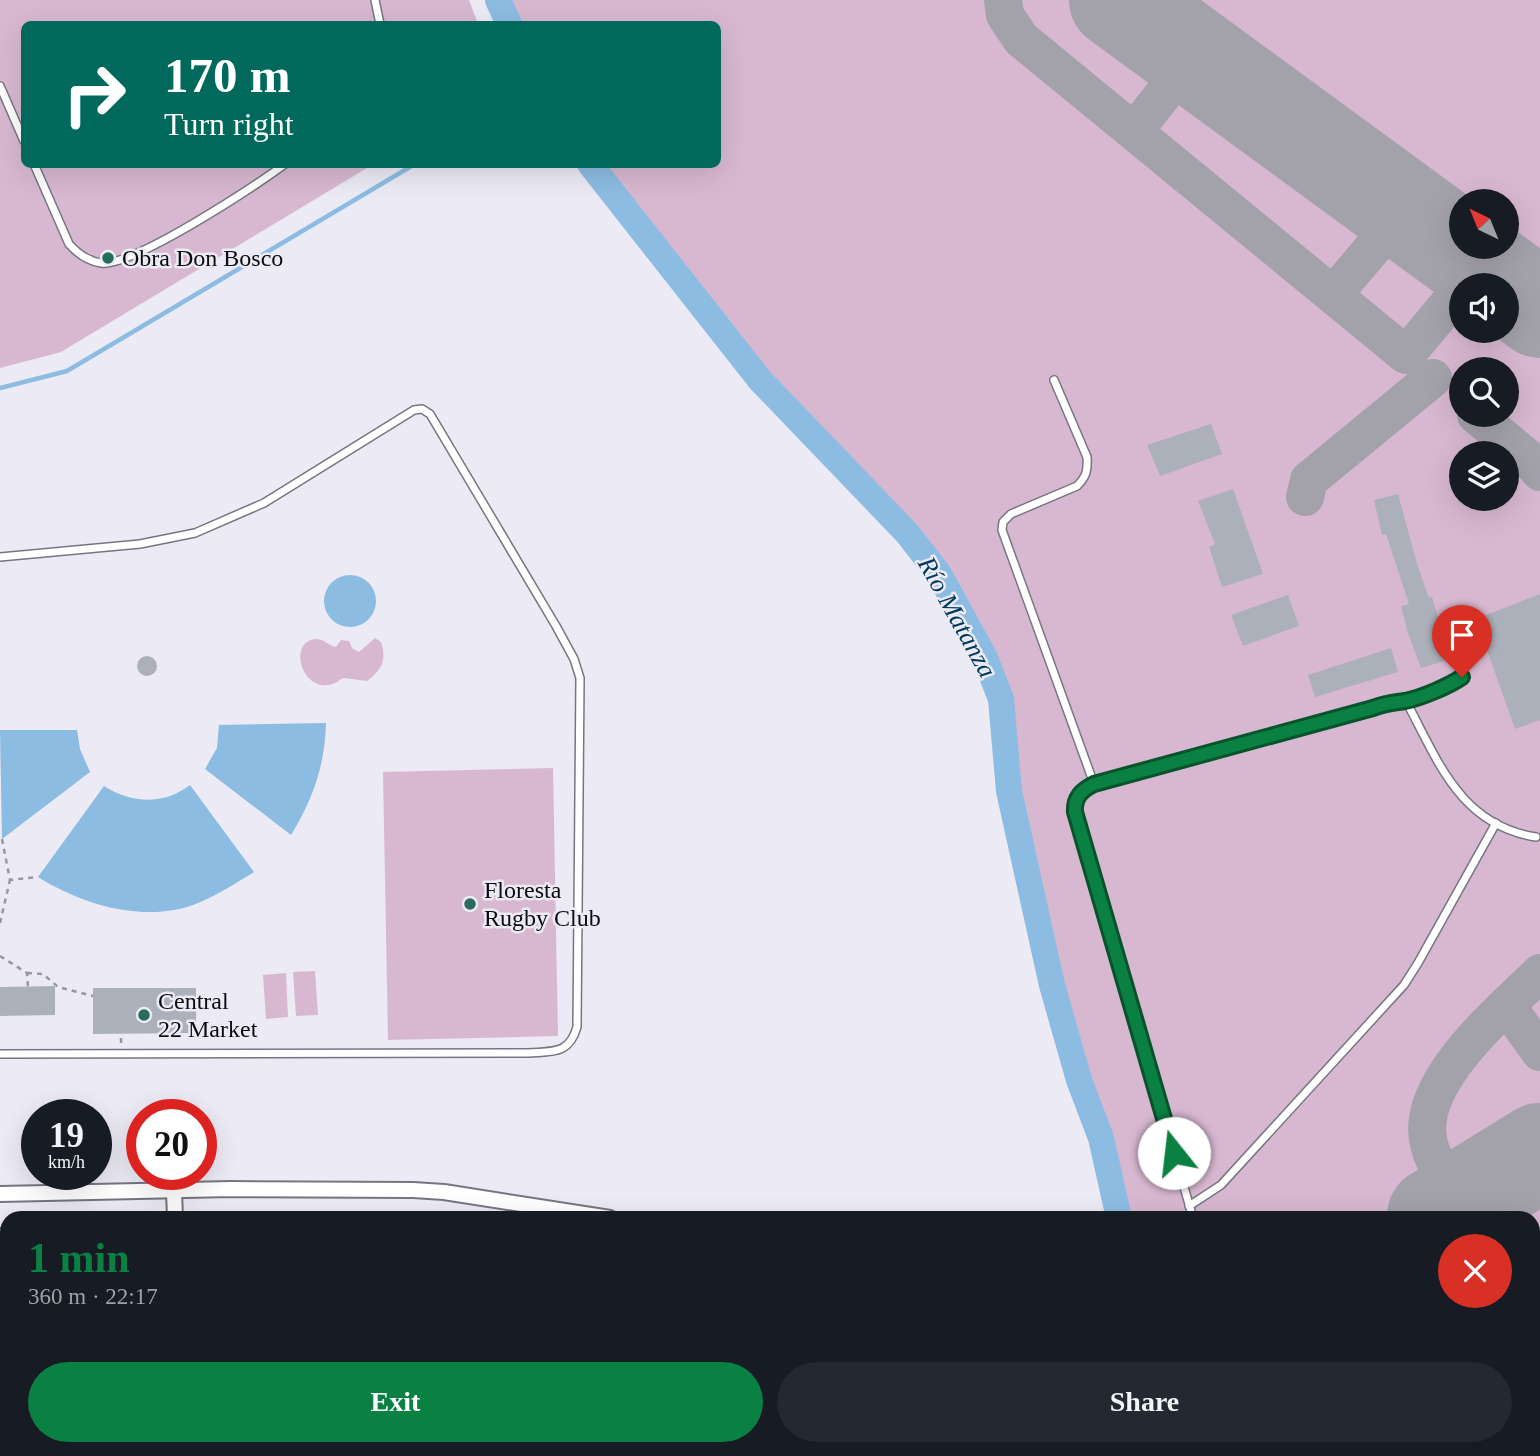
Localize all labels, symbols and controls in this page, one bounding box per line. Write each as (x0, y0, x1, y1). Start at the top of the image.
text: 170 m (164, 48, 291, 103)
icon: right (49, 49, 140, 140)
text: Turn right (164, 106, 294, 142)
north arrow (1449, 189, 1519, 259)
map controls (1449, 189, 1519, 511)
place label: Obra Don Bosco (122, 245, 283, 271)
marker: Obra Don Bosco (100, 250, 116, 266)
button: sound (1449, 273, 1519, 343)
button: search (1449, 357, 1519, 427)
button: layers (1449, 441, 1519, 511)
water label: Río Matanza (911, 551, 1002, 682)
pin (1432, 605, 1492, 677)
icon: arrive (1443, 616, 1481, 654)
place label: Floresta Rugby Club (484, 877, 601, 931)
marker: Floresta Rugby Club (462, 896, 478, 912)
place label: Central 22 Market (158, 988, 258, 1042)
marker: Central 22 Market (136, 1007, 152, 1023)
speed limit sign: 20 (126, 1099, 217, 1190)
text: 19 (49, 1116, 84, 1155)
position arrow (1137, 1116, 1211, 1190)
text: km/h (48, 1152, 85, 1172)
button: close (1438, 1234, 1512, 1308)
text: 1 min (28, 1235, 130, 1281)
text: 360 m · 22:17 (28, 1284, 158, 1309)
button: Exit (28, 1362, 763, 1442)
button: Share (777, 1362, 1512, 1442)

